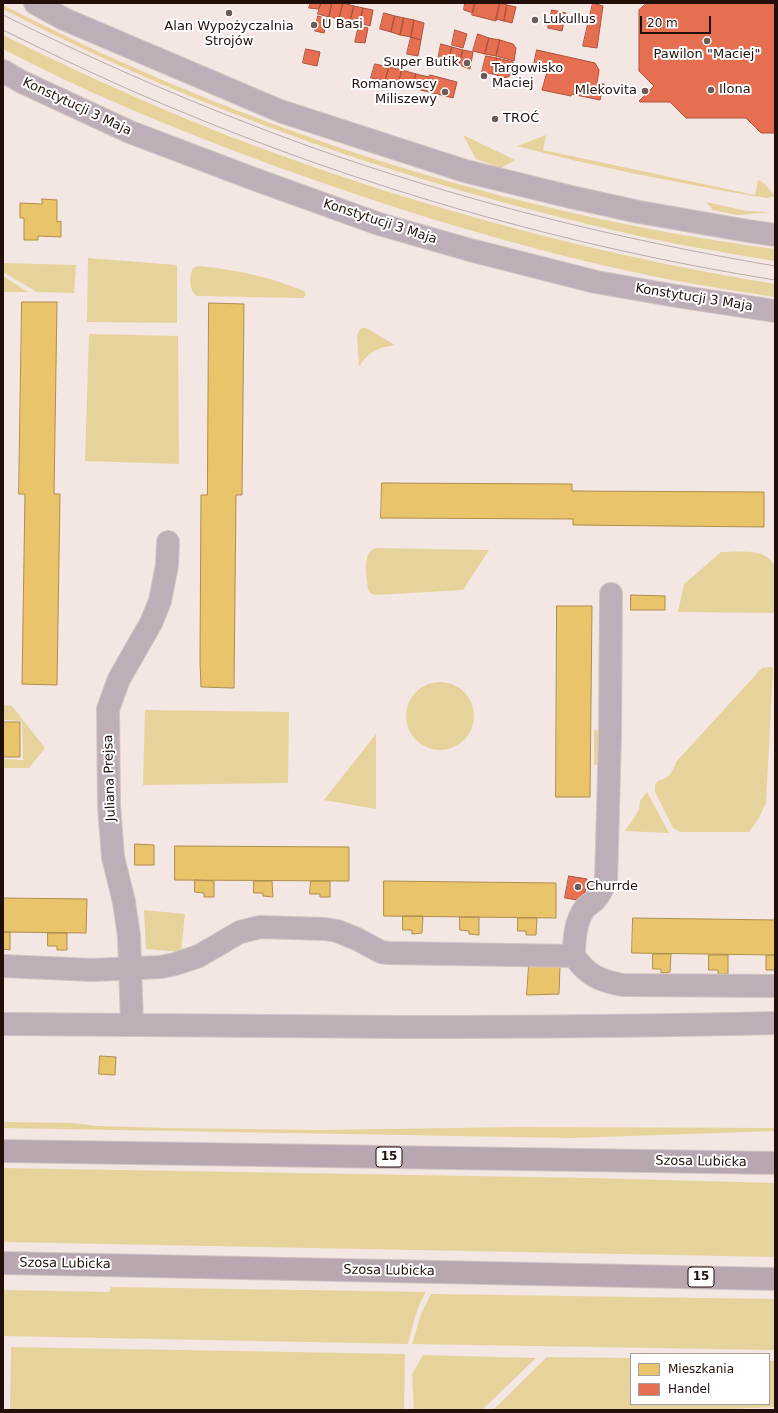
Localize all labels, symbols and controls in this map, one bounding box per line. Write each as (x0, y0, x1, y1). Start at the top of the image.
marker: Alan Wypożyczalnia Strojów (224, 8, 234, 18)
scale bar (642, 8, 713, 34)
place label: Lukullus (543, 12, 596, 28)
marker: Lukullus (530, 15, 540, 25)
text: 20 m (647, 16, 678, 30)
place label: U Basi (322, 17, 363, 33)
place label: Alan Wypożyczalnia Strojów (164, 19, 294, 50)
marker: U Basi (309, 20, 319, 30)
marker: Pawilon "Maciej" (702, 36, 712, 46)
place label: Pawilon "Maciej" (654, 47, 760, 63)
place label: Super Butik (383, 55, 459, 71)
marker: Super Butik (462, 58, 472, 68)
place label: Targowisko Maciej (492, 61, 563, 92)
marker: Targowisko Maciej (479, 71, 489, 81)
street label: Konstytucji 3 Maja (20, 75, 134, 139)
place label: Romanowscy Miliszewy (352, 77, 437, 108)
place label: Ilona (719, 82, 751, 98)
place label: Mlekovita (575, 83, 637, 99)
marker: Ilona (706, 85, 716, 95)
marker: Mlekovita (640, 86, 650, 96)
marker: Romanowscy Miliszewy (440, 87, 450, 97)
place label: TROĆ (503, 111, 539, 127)
marker: TROĆ (490, 114, 500, 124)
street label: Konstytucji 3 Maja (321, 196, 439, 248)
street label: Konstytucji 3 Maja (634, 281, 754, 315)
street label: Juliana Prejsa (101, 734, 119, 822)
place label: Churrde (586, 879, 638, 895)
marker: Churrde (573, 882, 583, 892)
road number: 15 (376, 1147, 402, 1167)
street label: Szosa Lubicka (655, 1153, 747, 1171)
street label: Szosa Lubicka (19, 1255, 111, 1273)
street label: Szosa Lubicka (343, 1262, 435, 1280)
road number: 15 (688, 1267, 714, 1287)
legend (630, 1353, 770, 1405)
text: Mieszkania (668, 1362, 734, 1376)
text: Handel (668, 1382, 710, 1396)

